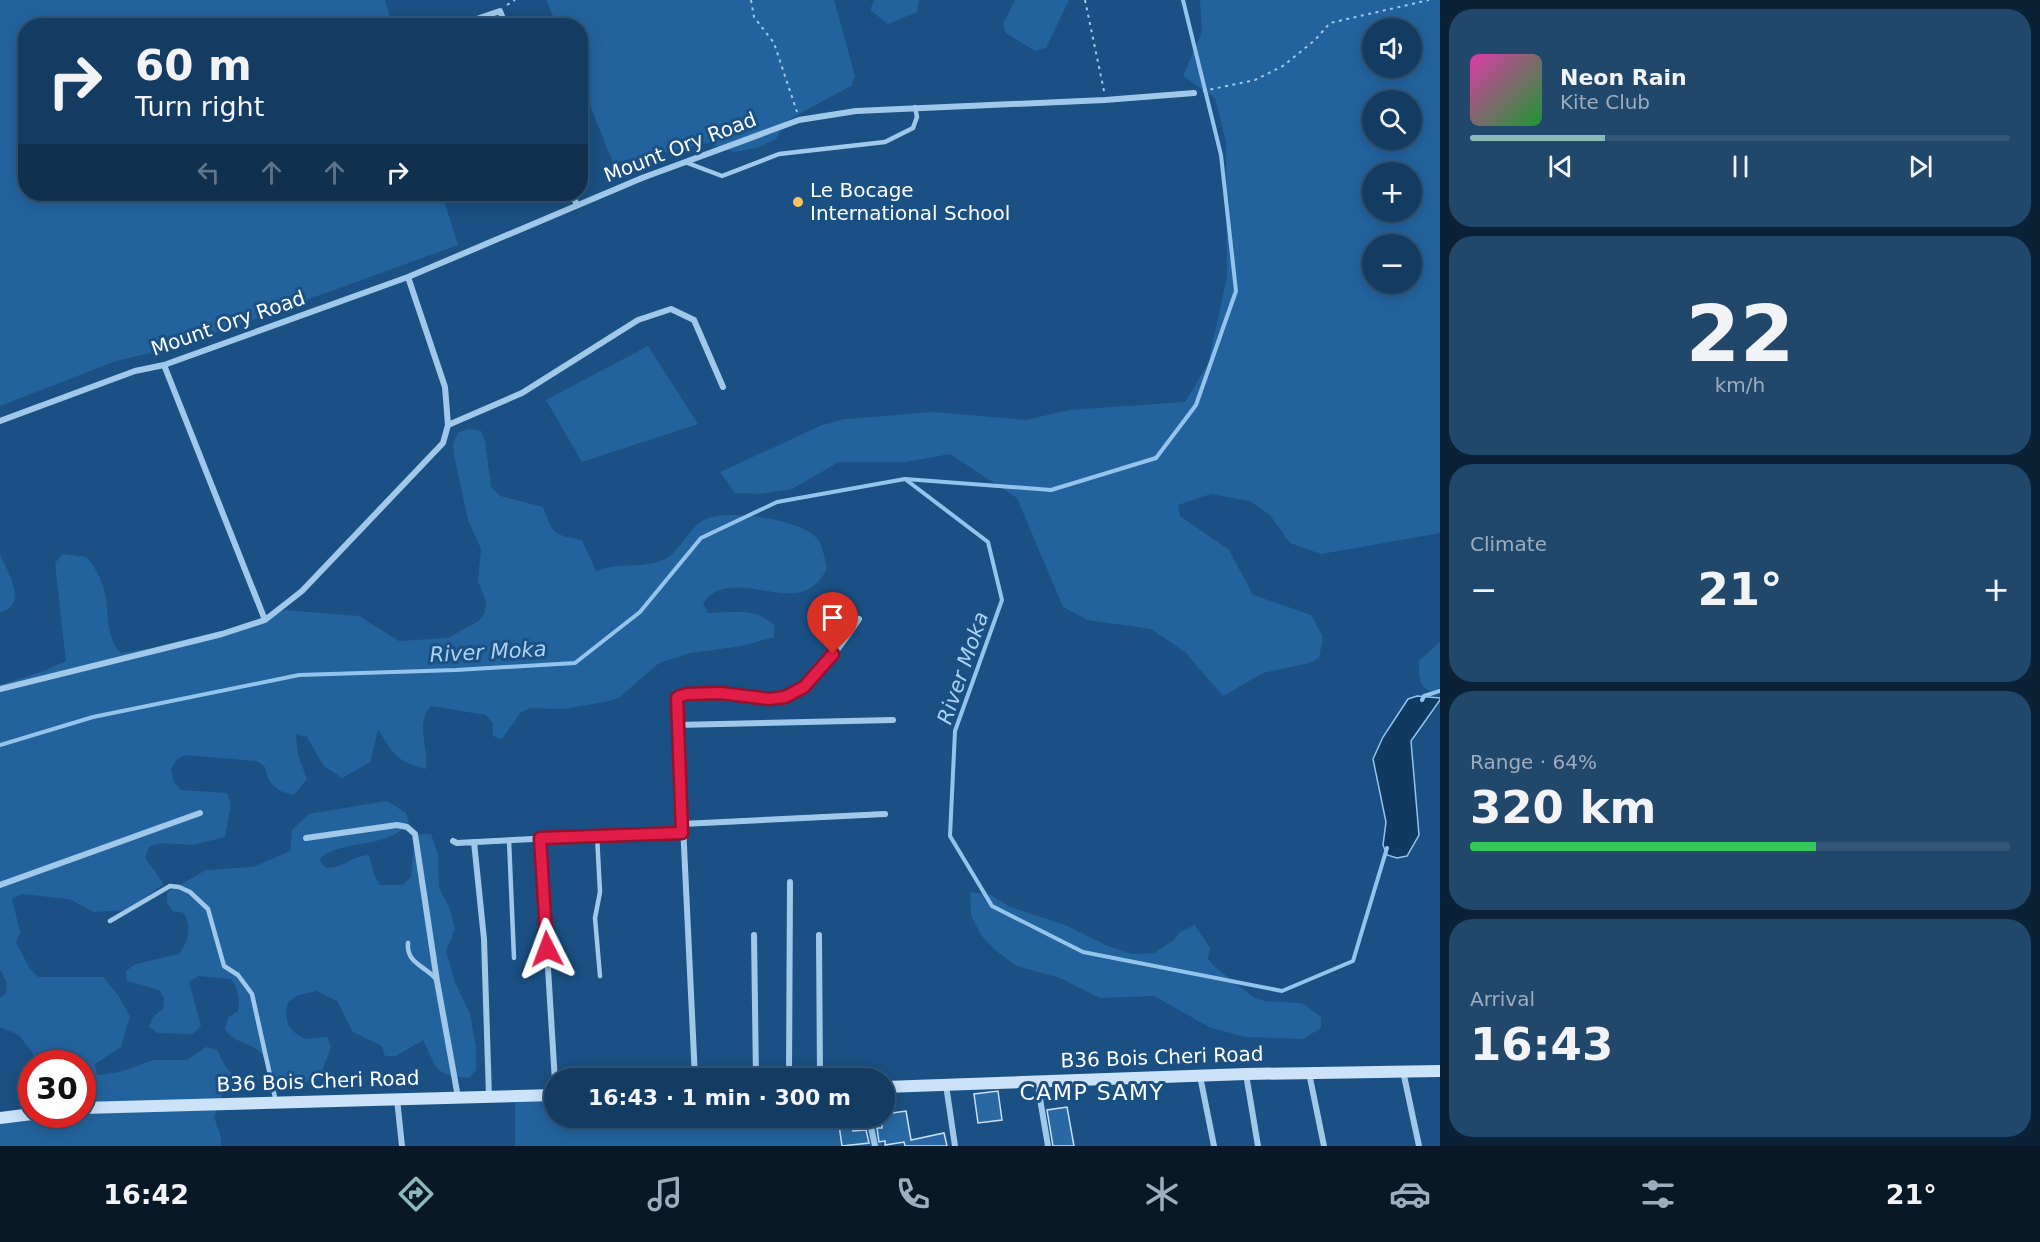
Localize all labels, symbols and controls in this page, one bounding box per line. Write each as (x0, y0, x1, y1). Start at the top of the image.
map controls (1362, 18, 1422, 294)
button: sound (1362, 18, 1422, 78)
text: 60 m (135, 41, 252, 90)
icon: right (36, 42, 114, 120)
text: Neon Rain (1560, 65, 1687, 90)
button: search (1362, 90, 1422, 150)
text: Kite Club (1560, 90, 1650, 114)
text: Turn right (135, 91, 264, 122)
street label: Mount Ory Road (600, 107, 760, 187)
icon: previous (1544, 150, 1577, 183)
icon: pause (1724, 150, 1757, 183)
icon: next (1904, 150, 1937, 183)
icon: left (192, 156, 225, 189)
icon: ahead (255, 156, 288, 189)
icon: ahead (318, 156, 351, 189)
icon: right (381, 156, 414, 189)
button: + (1362, 162, 1422, 222)
place label: Le Bocage International School (810, 178, 1010, 225)
marker: Le Bocage International School (791, 195, 805, 209)
button: − (1362, 234, 1422, 294)
street label: Mount Ory Road (148, 285, 308, 361)
text: 22 (1686, 289, 1794, 379)
text: km/h (1715, 373, 1765, 397)
text: Climate (1470, 532, 1547, 556)
text: 21° (1697, 563, 1783, 616)
text: − (1470, 570, 1498, 609)
text: + (1982, 570, 2010, 609)
pin (807, 592, 858, 654)
icon: arrive (816, 601, 849, 634)
water label: River Moka (933, 609, 993, 727)
water label: River Moka (429, 637, 547, 667)
text: Range · 64% (1470, 750, 1597, 774)
text: 320 km (1470, 781, 1656, 834)
position arrow (515, 917, 579, 981)
text: Arrival (1470, 987, 1535, 1011)
text: 16:43 (1470, 1018, 1613, 1071)
street label: B36 Bois Cheri Road (1060, 1041, 1264, 1073)
speed limit sign: 30 (18, 1050, 96, 1128)
street label: B36 Bois Cheri Road (216, 1065, 420, 1097)
district label: CAMP SAMY (1020, 1080, 1165, 1105)
text: 16:43 · 1 min · 300 m (588, 1085, 851, 1110)
icon: directions (395, 1173, 437, 1215)
icon: music (644, 1173, 686, 1215)
icon: phone (892, 1173, 934, 1215)
icon: climate (1141, 1173, 1183, 1215)
icon: car (1389, 1173, 1431, 1215)
icon: filters (1637, 1173, 1679, 1215)
text: 16:42 (103, 1179, 189, 1210)
text: 21° (1886, 1179, 1937, 1210)

